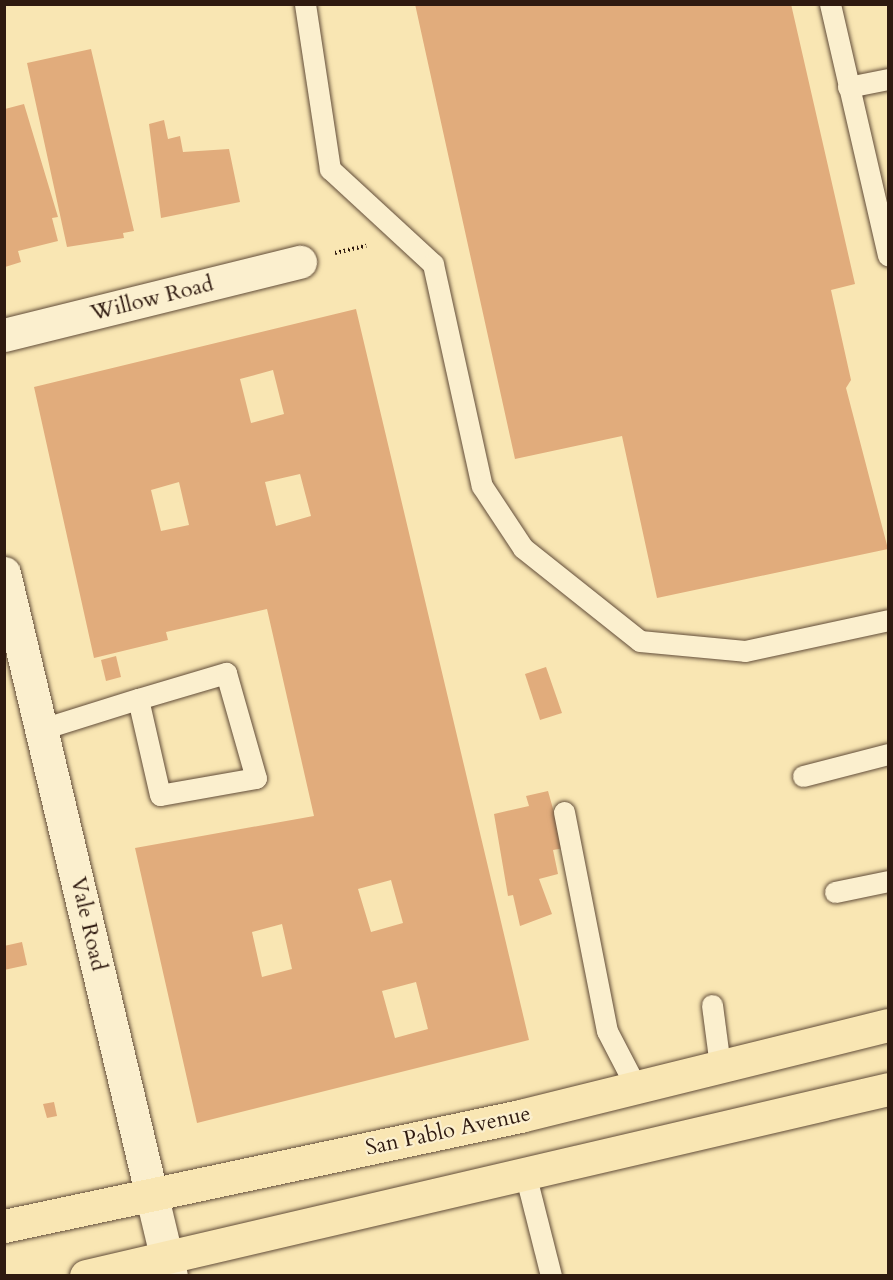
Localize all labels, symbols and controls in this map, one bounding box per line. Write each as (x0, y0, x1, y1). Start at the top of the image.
street label: Willow Road (88, 271, 216, 327)
street label: Vale Road (64, 874, 112, 974)
street label: San Pablo Avenue (363, 1101, 533, 1161)

